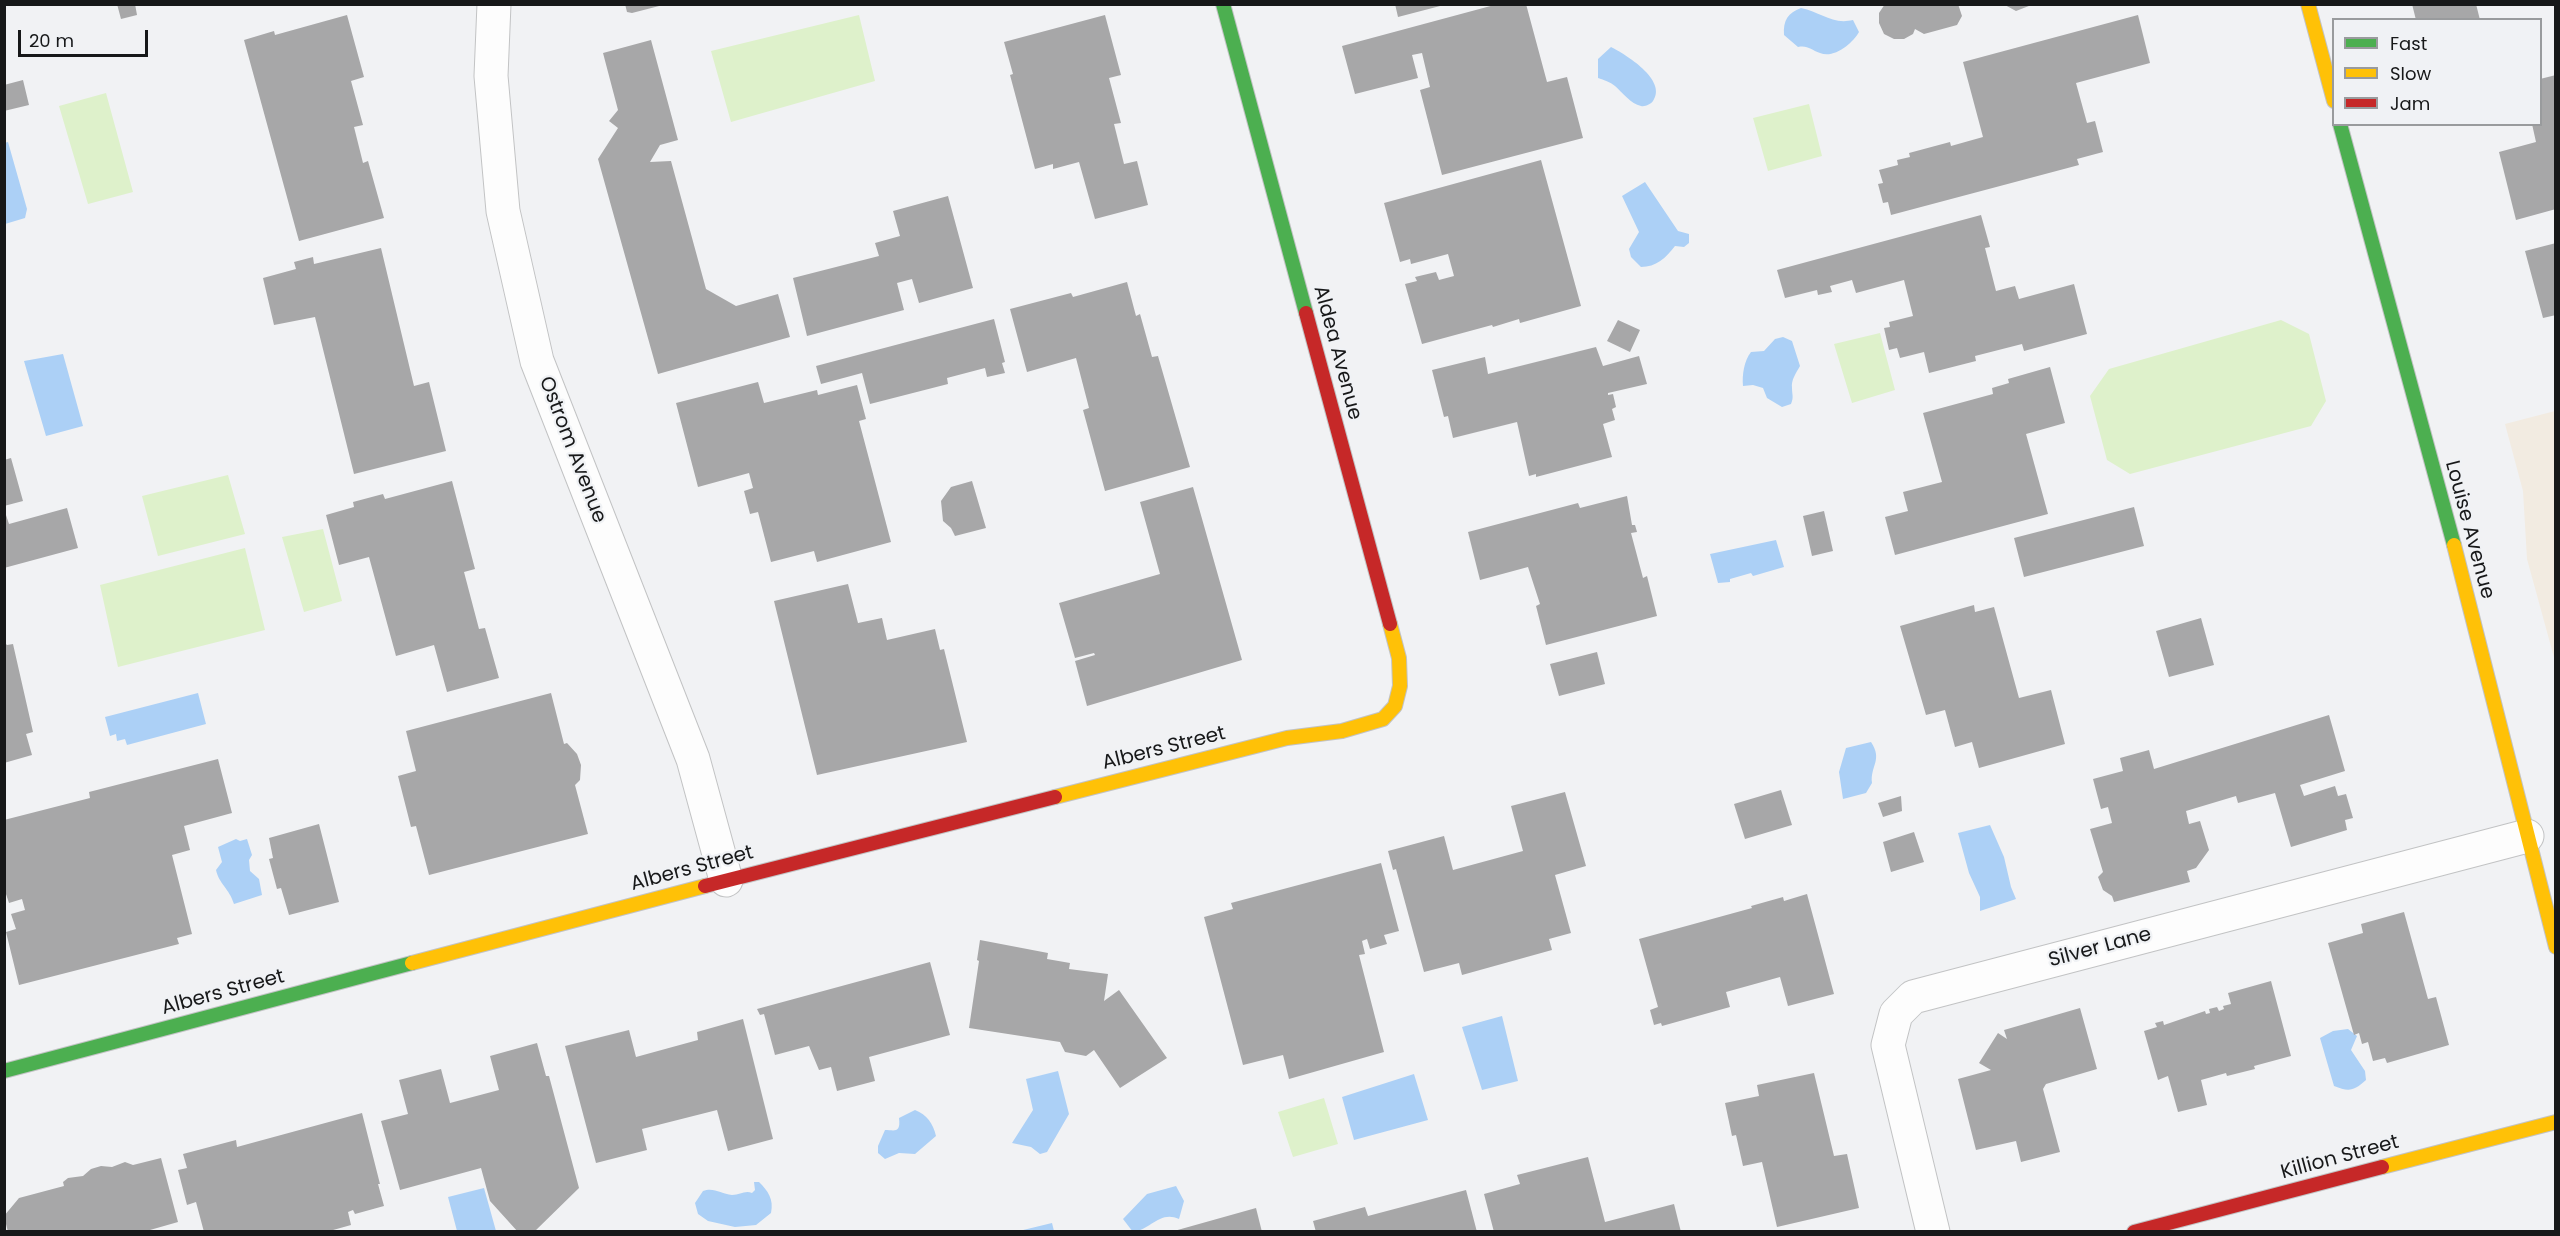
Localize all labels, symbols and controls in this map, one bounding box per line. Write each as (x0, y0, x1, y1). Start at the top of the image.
scale bar (21, 18, 152, 56)
legend (2332, 18, 2542, 126)
text: 20 m (29, 28, 74, 53)
text: Fast (2390, 31, 2427, 56)
text: Slow (2390, 61, 2431, 86)
text: Jam (2390, 91, 2430, 116)
street label: Aldea Avenue (1308, 283, 1366, 423)
street label: Ostrom Avenue (533, 373, 611, 527)
street label: Louise Avenue (2439, 458, 2499, 602)
street label: Albers Street (1100, 722, 1228, 776)
street label: Albers Street (628, 841, 756, 897)
street label: Silver Lane (2046, 923, 2154, 973)
street label: Albers Street (159, 965, 287, 1021)
street label: Killion Street (2278, 1131, 2402, 1185)

